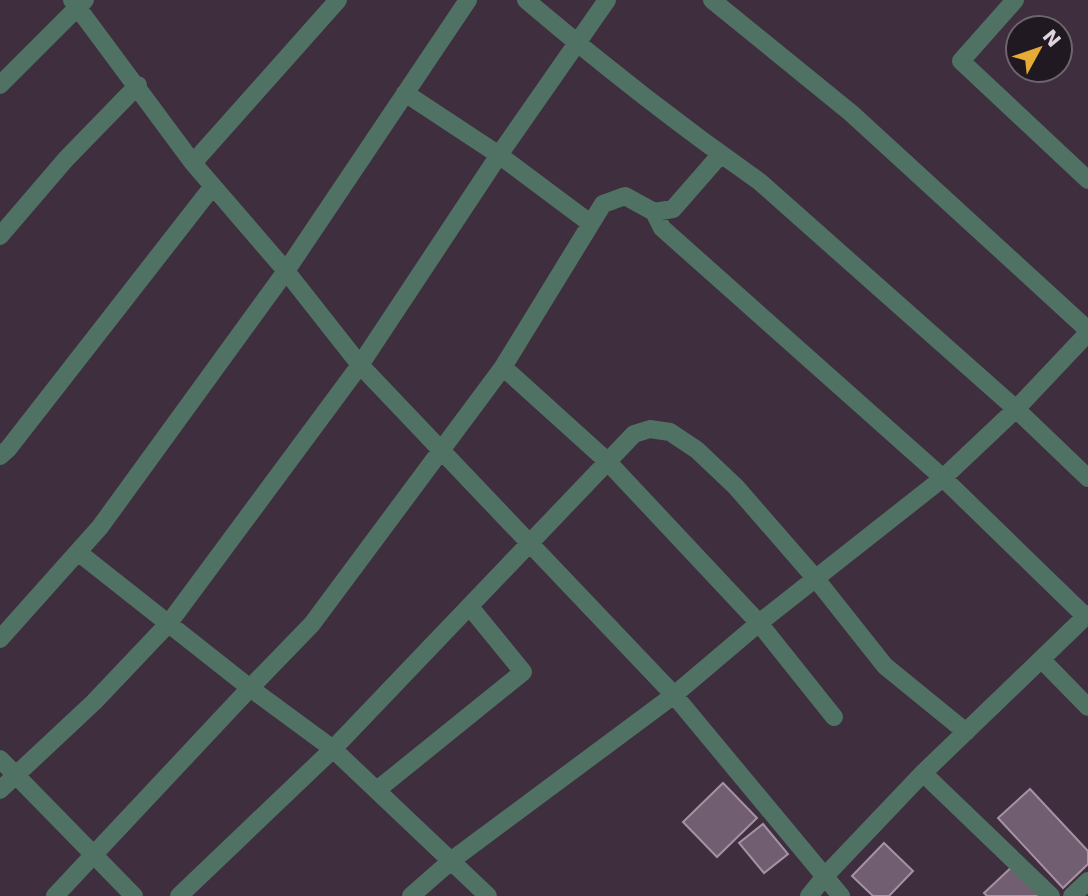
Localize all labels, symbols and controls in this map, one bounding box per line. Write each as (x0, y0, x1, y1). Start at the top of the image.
north arrow (1004, 14, 1074, 84)
text: N (1038, 25, 1066, 51)

